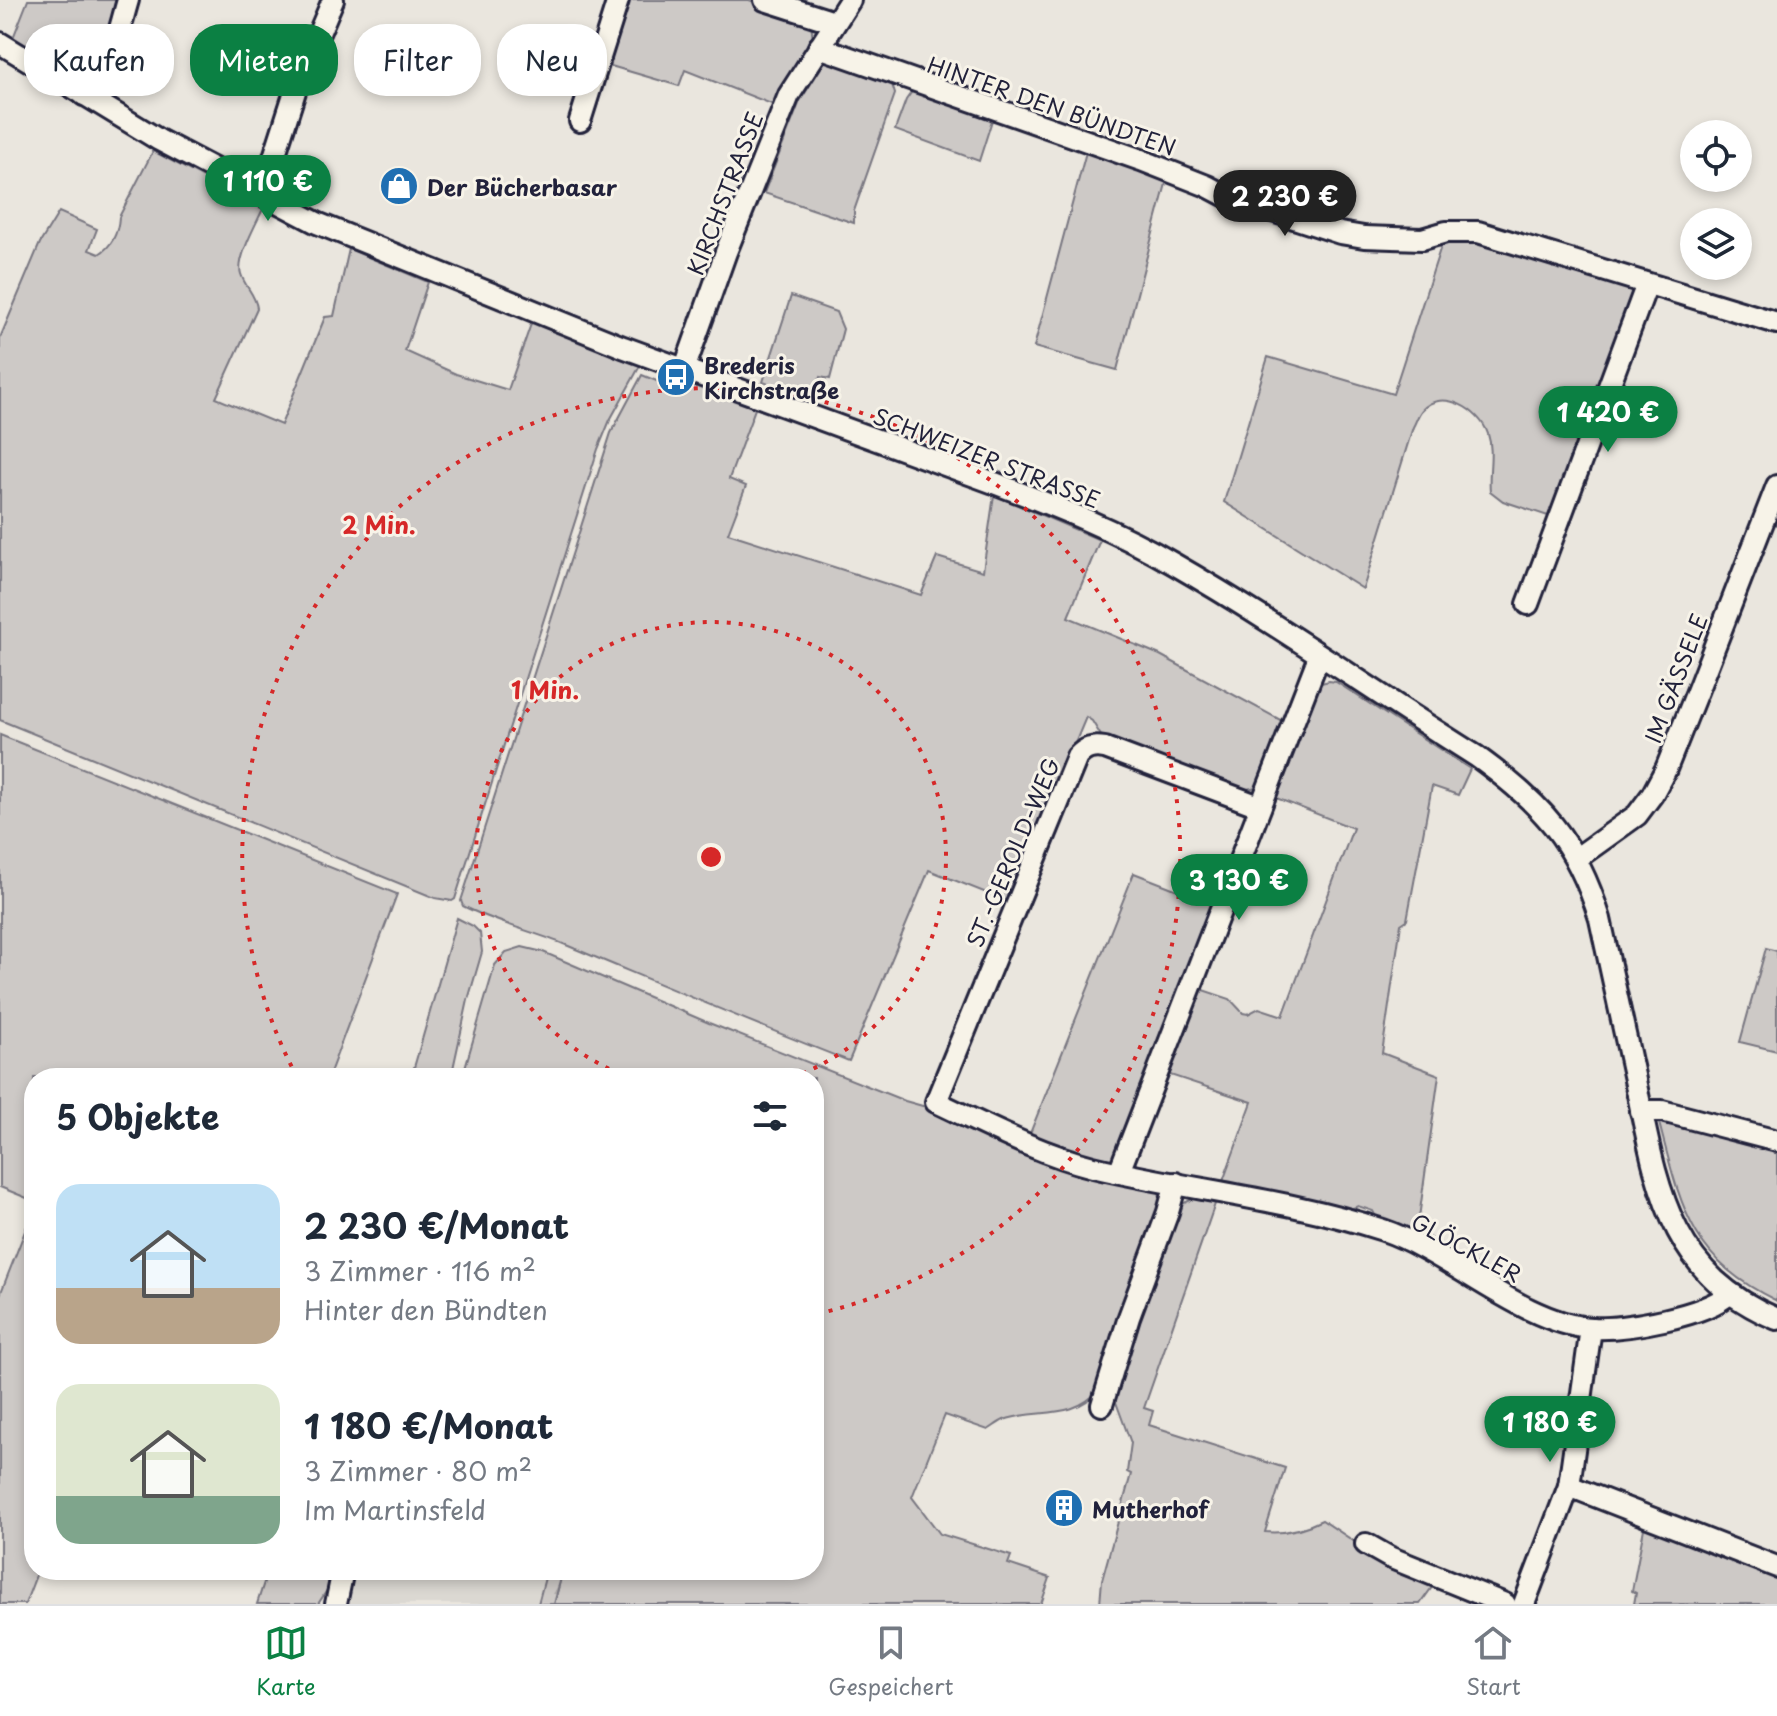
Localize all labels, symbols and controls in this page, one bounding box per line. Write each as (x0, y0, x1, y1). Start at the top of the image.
chip: Kaufen (24, 24, 174, 96)
chip: Mieten (190, 24, 338, 96)
chip: Filter (354, 24, 481, 96)
chip: Neu (497, 24, 607, 96)
street label: HINTER DEN BÜNDTEN (923, 47, 1181, 163)
street label: KIRCHSTRASSE (678, 107, 770, 279)
map controls (1680, 120, 1752, 280)
button: locate (1680, 120, 1752, 192)
pin: 1 110 € (194, 155, 342, 223)
text: 1 110 € (223, 161, 313, 200)
shop icon: Der Bücherbasar (378, 165, 420, 207)
place label: Der Bücherbasar (427, 170, 618, 203)
pin: 2 230 € (1211, 170, 1359, 238)
text: 2 230 € (1231, 176, 1339, 215)
button: layers (1680, 208, 1752, 280)
place label: Brederis Kirchstraße (704, 348, 839, 406)
bus stop icon: Brederis Kirchstraße (655, 356, 697, 398)
pin: 1 420 € (1534, 386, 1682, 454)
text: 1 420 € (1557, 392, 1659, 431)
street label: SCHWEIZER STRASSE (869, 398, 1105, 516)
text: 2 Min. (342, 506, 416, 542)
street label: IM GÄSSELE (1635, 608, 1715, 748)
text: 1 Min. (511, 671, 579, 707)
street label: ST.-GEROLD-WEG (957, 752, 1067, 952)
centre of rings (697, 843, 725, 871)
pin: 3 130 € (1165, 854, 1313, 922)
text: 3 130 € (1189, 860, 1289, 899)
text: 5 Objekte (56, 1090, 219, 1142)
icon: filters (748, 1094, 792, 1138)
text: 2 230 €/Monat (304, 1199, 569, 1251)
street label: GLÖCKLER (1406, 1204, 1528, 1290)
icon: home (120, 1216, 216, 1312)
text: 3 Zimmer · 116 m² (304, 1251, 536, 1290)
text: Hinter den Bündten (304, 1290, 548, 1329)
pin: 1 180 € (1476, 1396, 1624, 1464)
text: 1 180 €/Monat (304, 1399, 553, 1451)
text: 1 180 € (1502, 1402, 1598, 1441)
icon: home (120, 1416, 216, 1512)
text: 3 Zimmer · 80 m² (304, 1451, 532, 1490)
building icon: Mutherhof (1043, 1487, 1085, 1529)
text: Im Martinsfeld (304, 1490, 486, 1529)
place label: Mutherhof (1092, 1492, 1210, 1525)
tab: Karte (256, 1621, 316, 1702)
tab: Gespeichert (828, 1621, 953, 1702)
tab: Start (1466, 1621, 1521, 1702)

